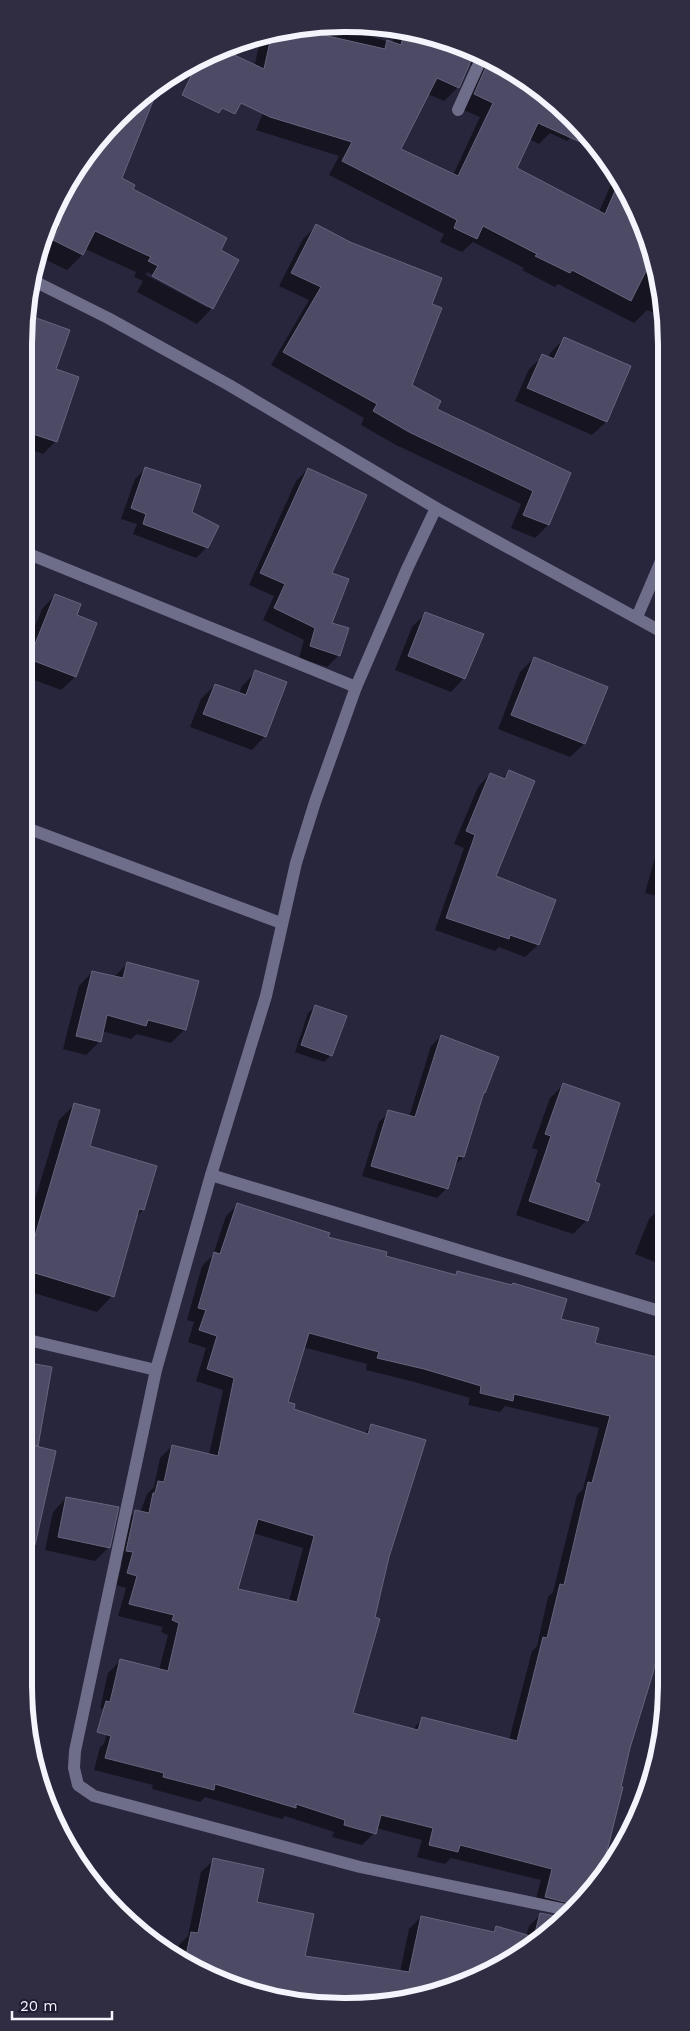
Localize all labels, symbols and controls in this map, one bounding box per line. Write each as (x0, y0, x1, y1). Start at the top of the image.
scale bar (12, 1988, 112, 2020)
text: 20 m (20, 1997, 58, 2015)

